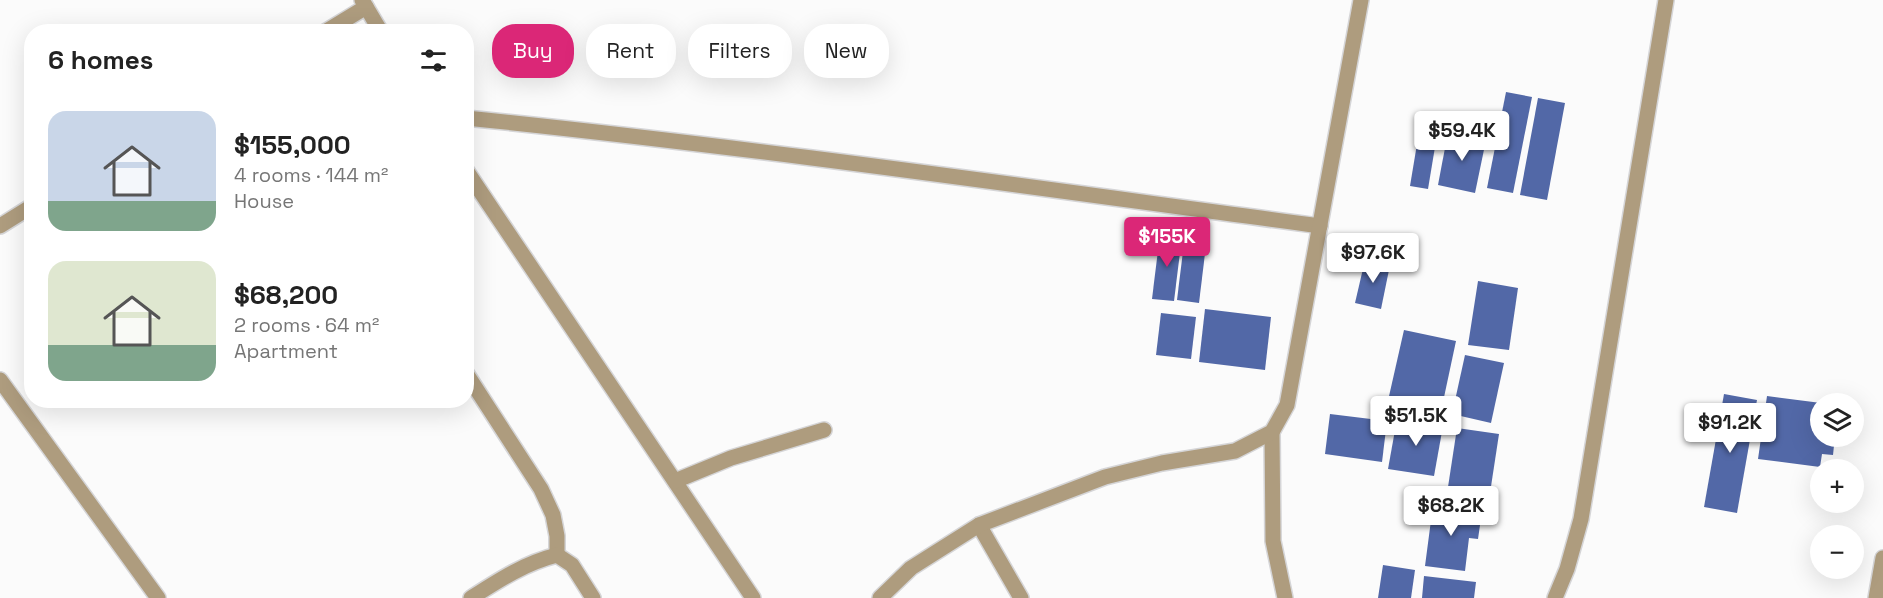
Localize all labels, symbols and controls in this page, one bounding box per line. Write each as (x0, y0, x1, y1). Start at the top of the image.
chip: Buy (492, 24, 574, 78)
chip: Rent (586, 24, 676, 78)
chip: Filters (688, 24, 792, 78)
chip: New (804, 24, 889, 78)
text: 6 homes (48, 43, 153, 77)
icon: filters (417, 44, 450, 77)
pin: $59.4K (1413, 111, 1511, 162)
text: $59.4K (1428, 117, 1496, 143)
text: $155,000 (234, 128, 351, 162)
icon: home (96, 135, 168, 207)
text: 4 rooms · 144 m² (234, 162, 388, 188)
text: House (234, 188, 294, 214)
pin: $155K (1125, 217, 1209, 268)
text: $155K (1138, 223, 1196, 249)
pin: $97.6K (1324, 233, 1422, 284)
text: $97.6K (1341, 239, 1405, 265)
text: $68,200 (234, 278, 338, 312)
icon: home (96, 285, 168, 357)
text: 2 rooms · 64 m² (234, 312, 379, 338)
text: Apartment (234, 338, 338, 364)
map controls (1810, 393, 1864, 579)
button: layers (1810, 393, 1864, 447)
pin: $51.5K (1367, 396, 1465, 447)
text: $51.5K (1384, 402, 1448, 428)
pin: $91.2K (1681, 403, 1779, 454)
text: $91.2K (1698, 409, 1762, 435)
button: + (1810, 459, 1864, 513)
pin: $68.2K (1402, 486, 1500, 537)
text: $68.2K (1418, 492, 1484, 518)
button: − (1810, 525, 1864, 579)

